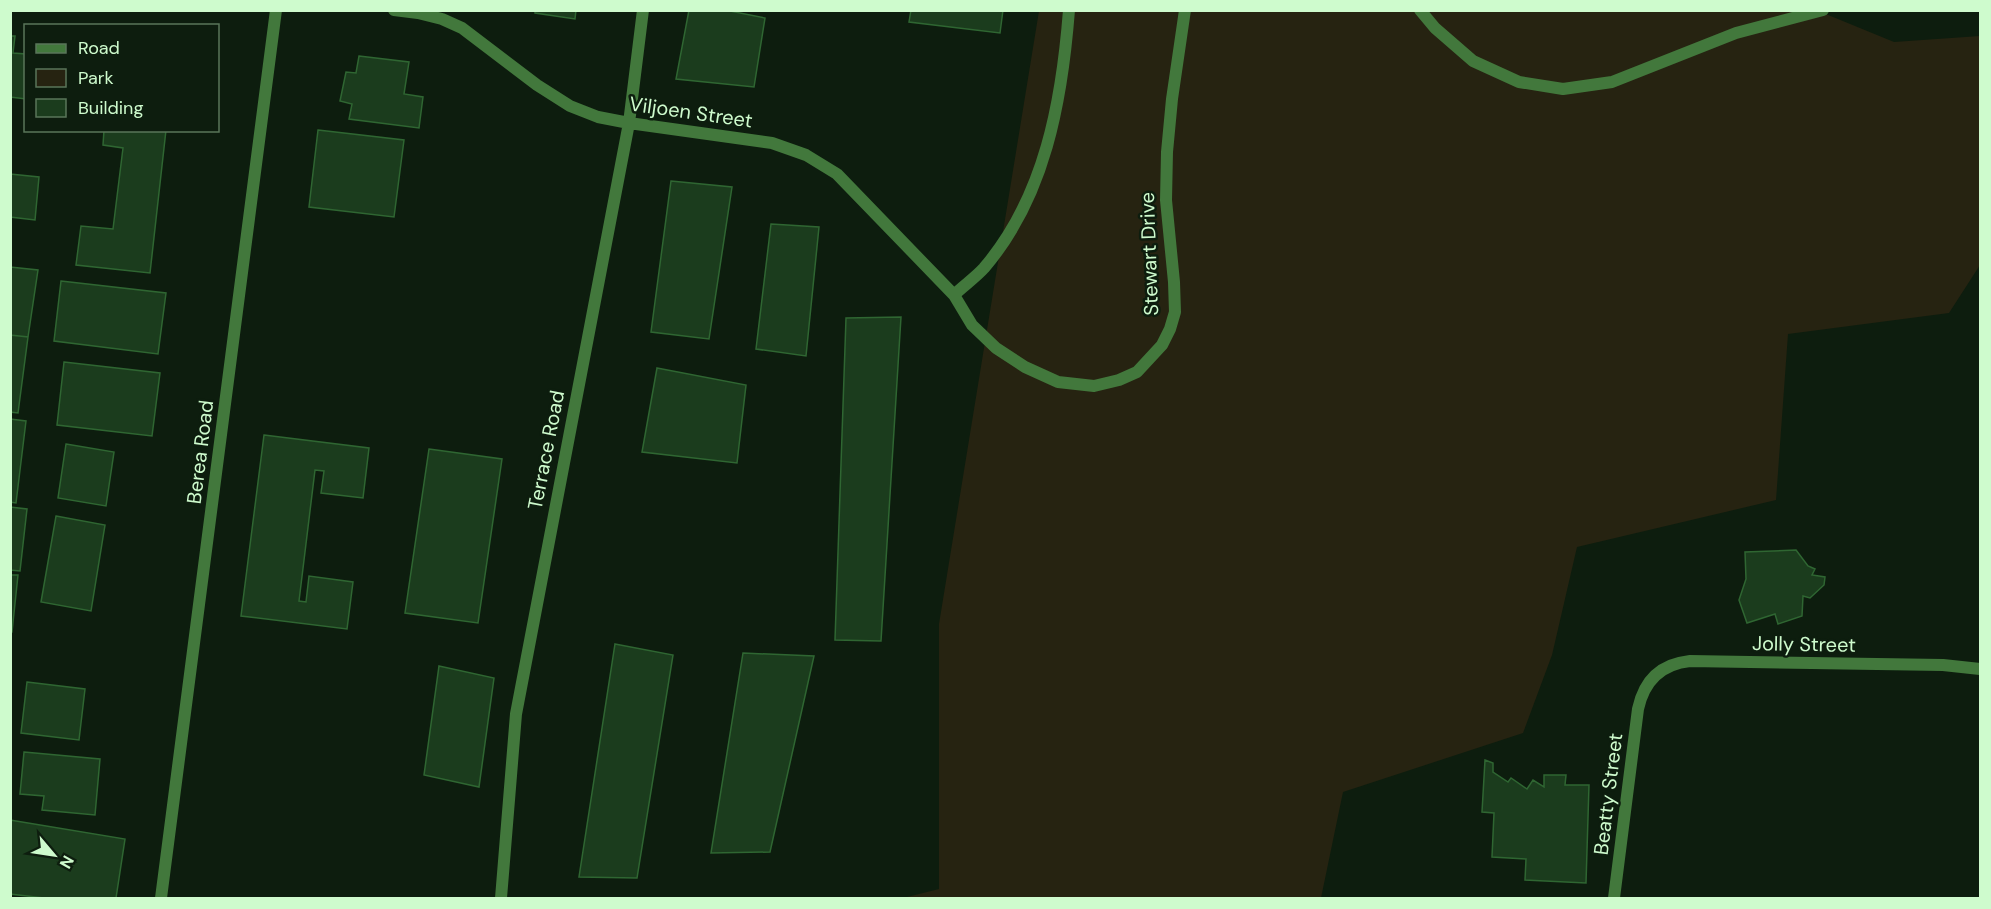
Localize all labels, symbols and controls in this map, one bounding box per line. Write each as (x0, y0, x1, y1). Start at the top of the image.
legend (24, 24, 219, 132)
text: Road (78, 36, 120, 60)
text: Park (78, 66, 114, 90)
street label: Viljoen Street (628, 90, 754, 134)
text: Building (78, 96, 143, 120)
street label: Stewart Drive (1134, 192, 1164, 316)
street label: Terrace Road (522, 388, 570, 512)
street label: Berea Road (181, 399, 219, 505)
street label: Jolly Street (1752, 630, 1856, 658)
street label: Beatty Street (1588, 731, 1628, 857)
north arrow (24, 825, 84, 885)
text: N (55, 852, 79, 872)

